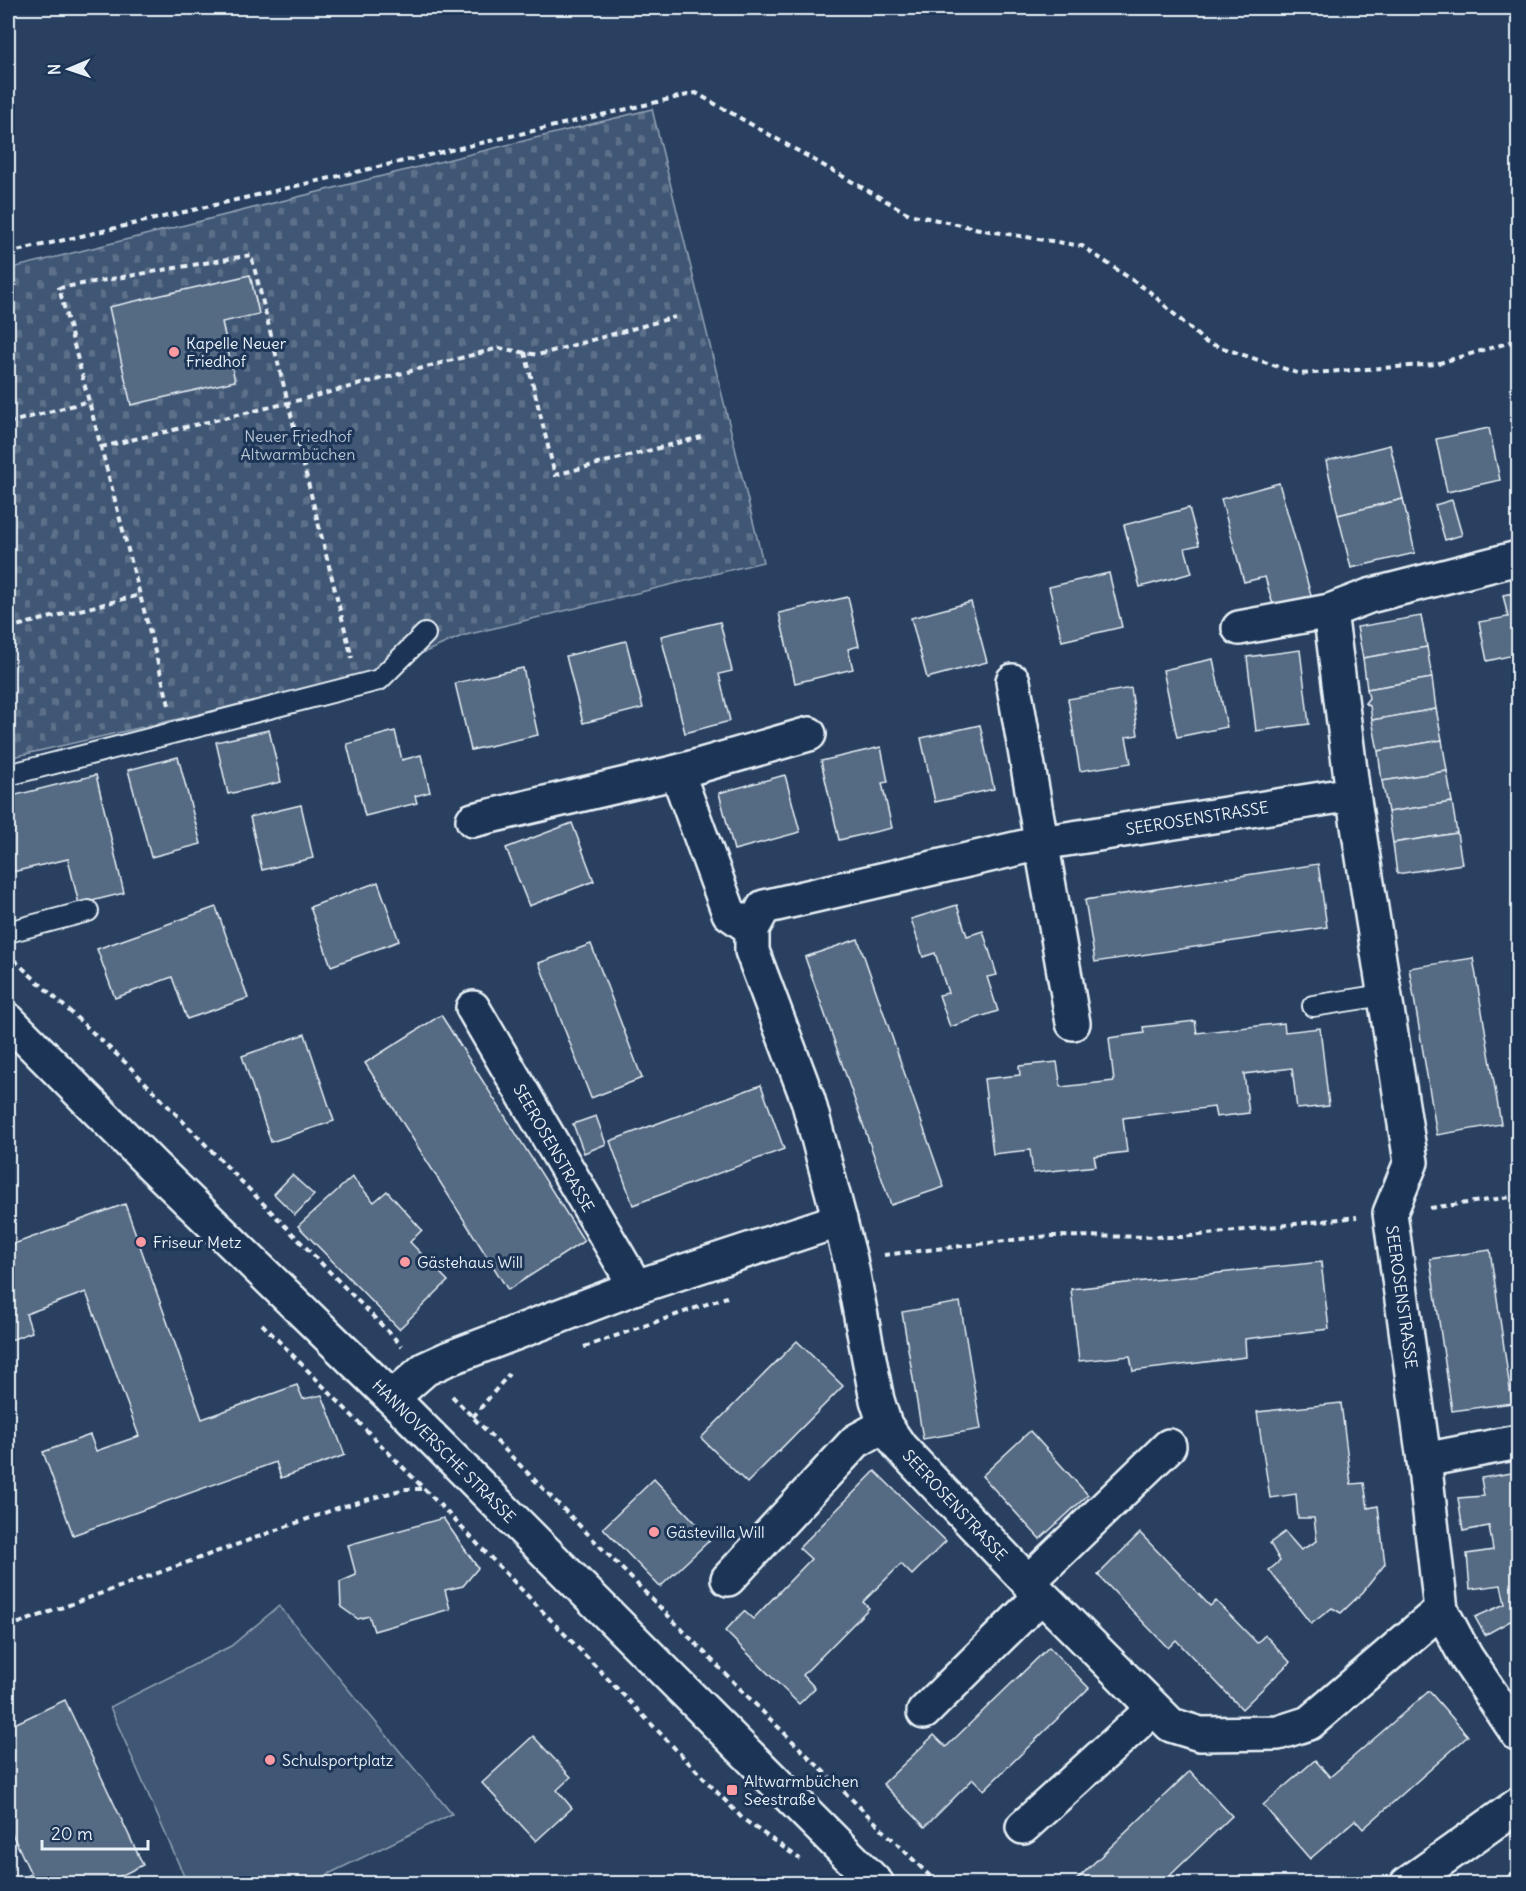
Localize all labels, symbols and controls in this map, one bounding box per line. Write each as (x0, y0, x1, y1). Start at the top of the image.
north arrow (39, 39, 99, 99)
text: N (44, 64, 64, 75)
place label: Kapelle Neuer Friedhof (186, 333, 287, 371)
marker: Kapelle Neuer Friedhof (167, 345, 181, 359)
park label: Neuer Friedhof Altwarmbüchen (241, 426, 355, 464)
street label: SEEROSENSTRASSE (1124, 797, 1270, 839)
street label: SEEROSENSTRASSE (509, 1080, 599, 1216)
street label: SEEROSENSTRASSE (1382, 1224, 1422, 1370)
place label: Friseur Metz (153, 1232, 242, 1252)
marker: Friseur Metz (134, 1235, 148, 1249)
place label: Gästehaus Will (417, 1252, 523, 1272)
marker: Gästehaus Will (398, 1255, 412, 1269)
street label: HANNOVERSCHE STRASSE (368, 1375, 520, 1527)
street label: SEEROSENSTRASSE (898, 1445, 1012, 1565)
place label: Gästevilla Will (666, 1522, 765, 1542)
marker: Gästevilla Will (647, 1525, 661, 1539)
place label: Schulsportplatz (282, 1750, 394, 1770)
marker: Schulsportplatz (263, 1753, 277, 1767)
place label: Altwarmbüchen Seestraße (744, 1771, 859, 1809)
marker: Altwarmbüchen Seestraße (725, 1783, 739, 1797)
scale bar (42, 1813, 148, 1851)
text: 20 m (51, 1822, 93, 1845)

